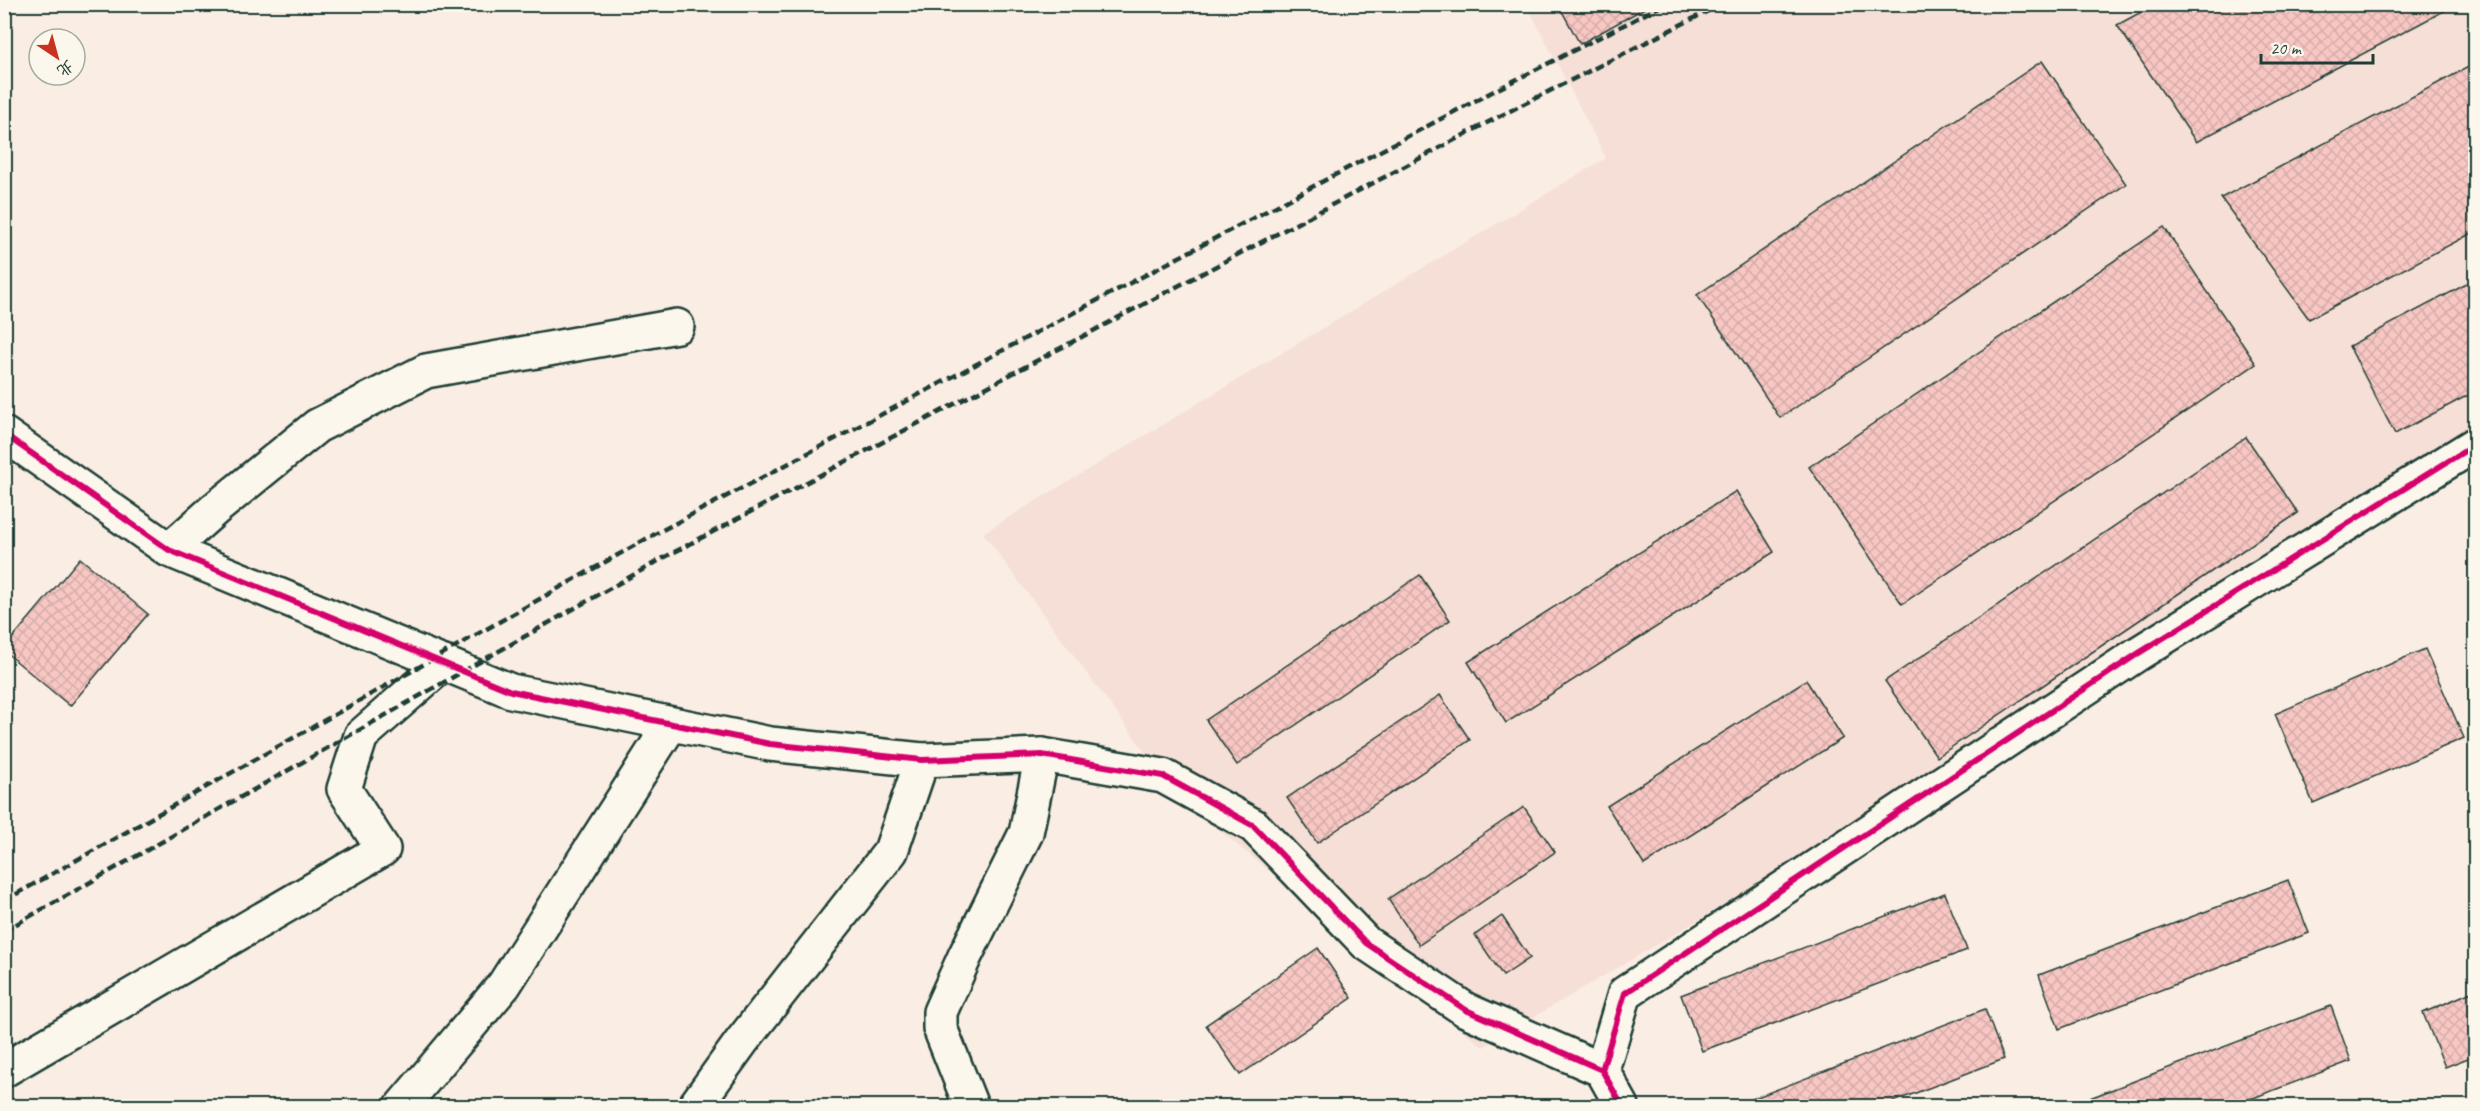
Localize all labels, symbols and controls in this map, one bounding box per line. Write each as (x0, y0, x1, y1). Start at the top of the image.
north arrow (27, 27, 87, 87)
scale bar (2261, 27, 2374, 65)
text: 20 m (2270, 37, 2303, 59)
text: 北 (53, 56, 78, 81)

